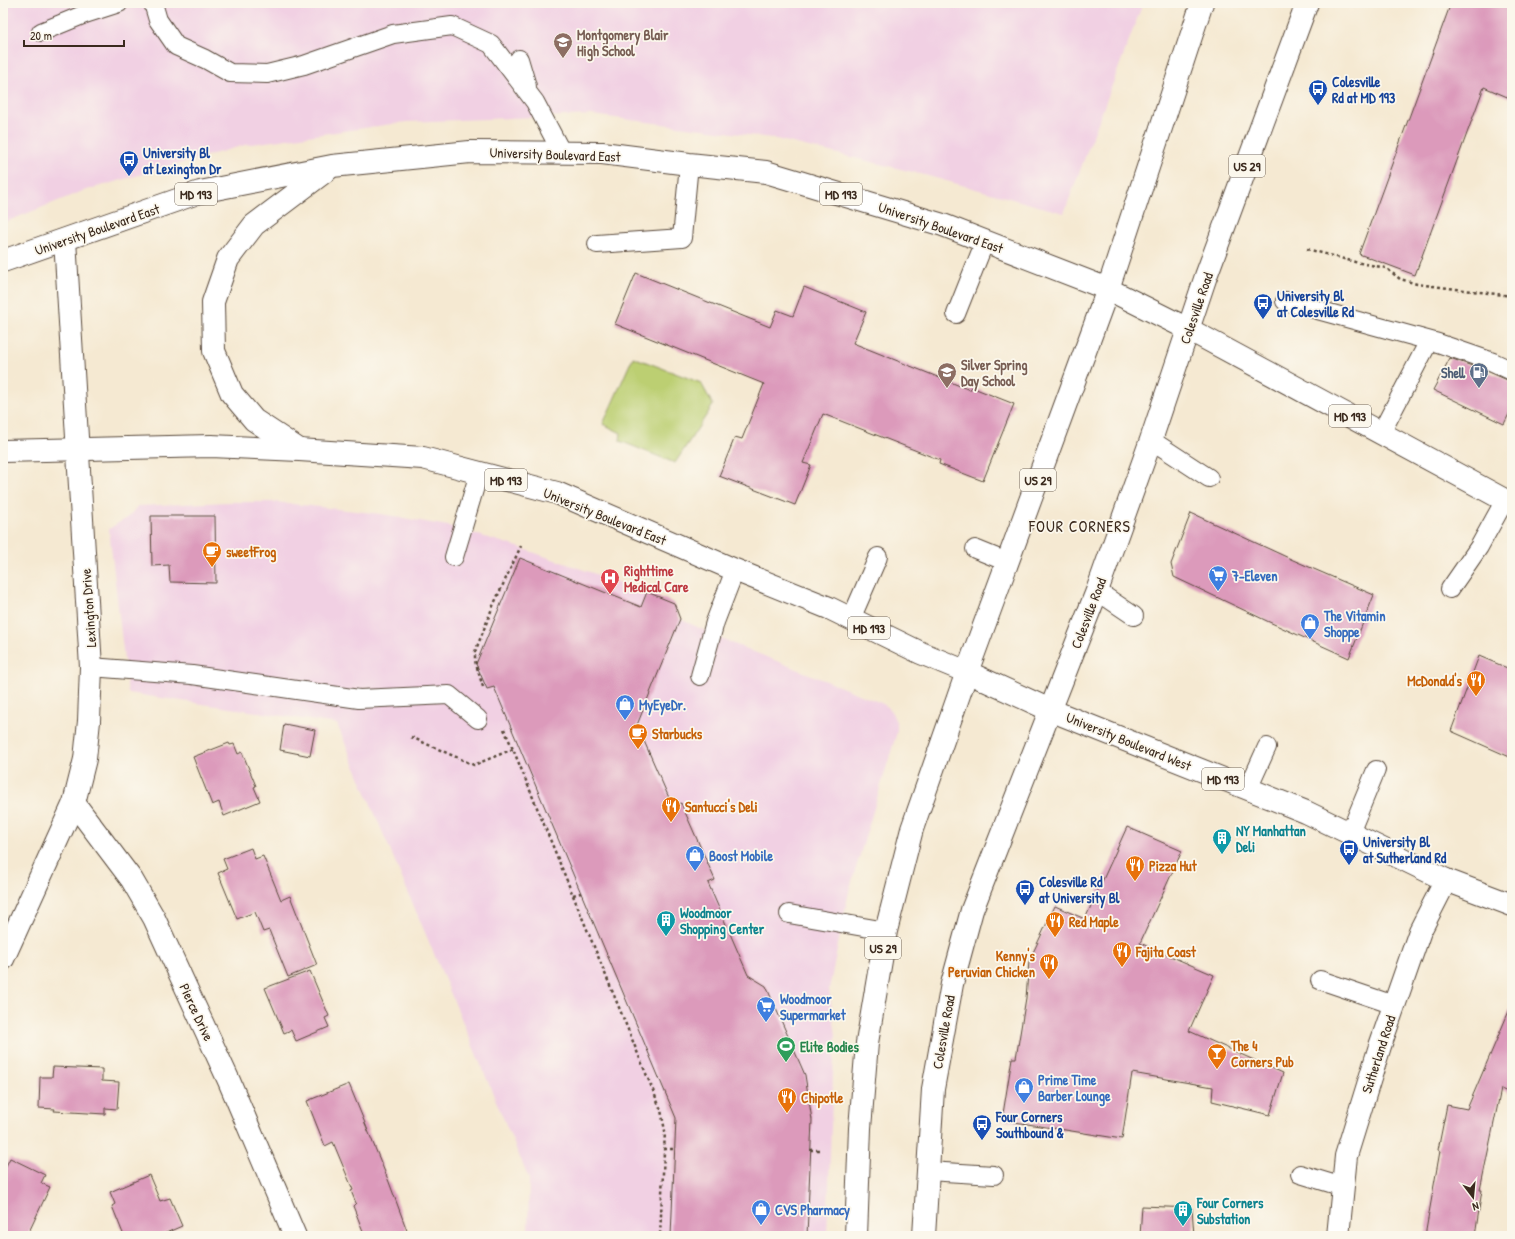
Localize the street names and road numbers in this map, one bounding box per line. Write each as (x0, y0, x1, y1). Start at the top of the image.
street label: University Boulevard East (489, 142, 621, 167)
road number: US 29 (1229, 155, 1265, 177)
road number: MD 193 (175, 183, 217, 205)
road number: MD 193 (820, 183, 862, 205)
street label: University Boulevard East (876, 197, 1006, 258)
street label: University Boulevard East (32, 199, 162, 260)
street label: Colesville Road (1175, 269, 1217, 346)
road number: MD 193 (1329, 405, 1371, 427)
road number: MD 193 (485, 469, 527, 491)
road number: US 29 (1020, 469, 1056, 491)
street label: University Boulevard East (540, 483, 669, 550)
street label: Lexington Drive (76, 567, 101, 648)
street label: Colesville Road (1066, 574, 1110, 651)
road number: MD 193 (848, 617, 890, 639)
street label: University Boulevard West (1063, 707, 1195, 776)
road number: MD 193 (1202, 768, 1244, 790)
road number: US 29 (865, 937, 901, 959)
street label: Pierce Drive (175, 980, 219, 1044)
street label: Colesville Road (927, 993, 959, 1070)
street label: Sutherland Road (1356, 1012, 1400, 1095)

